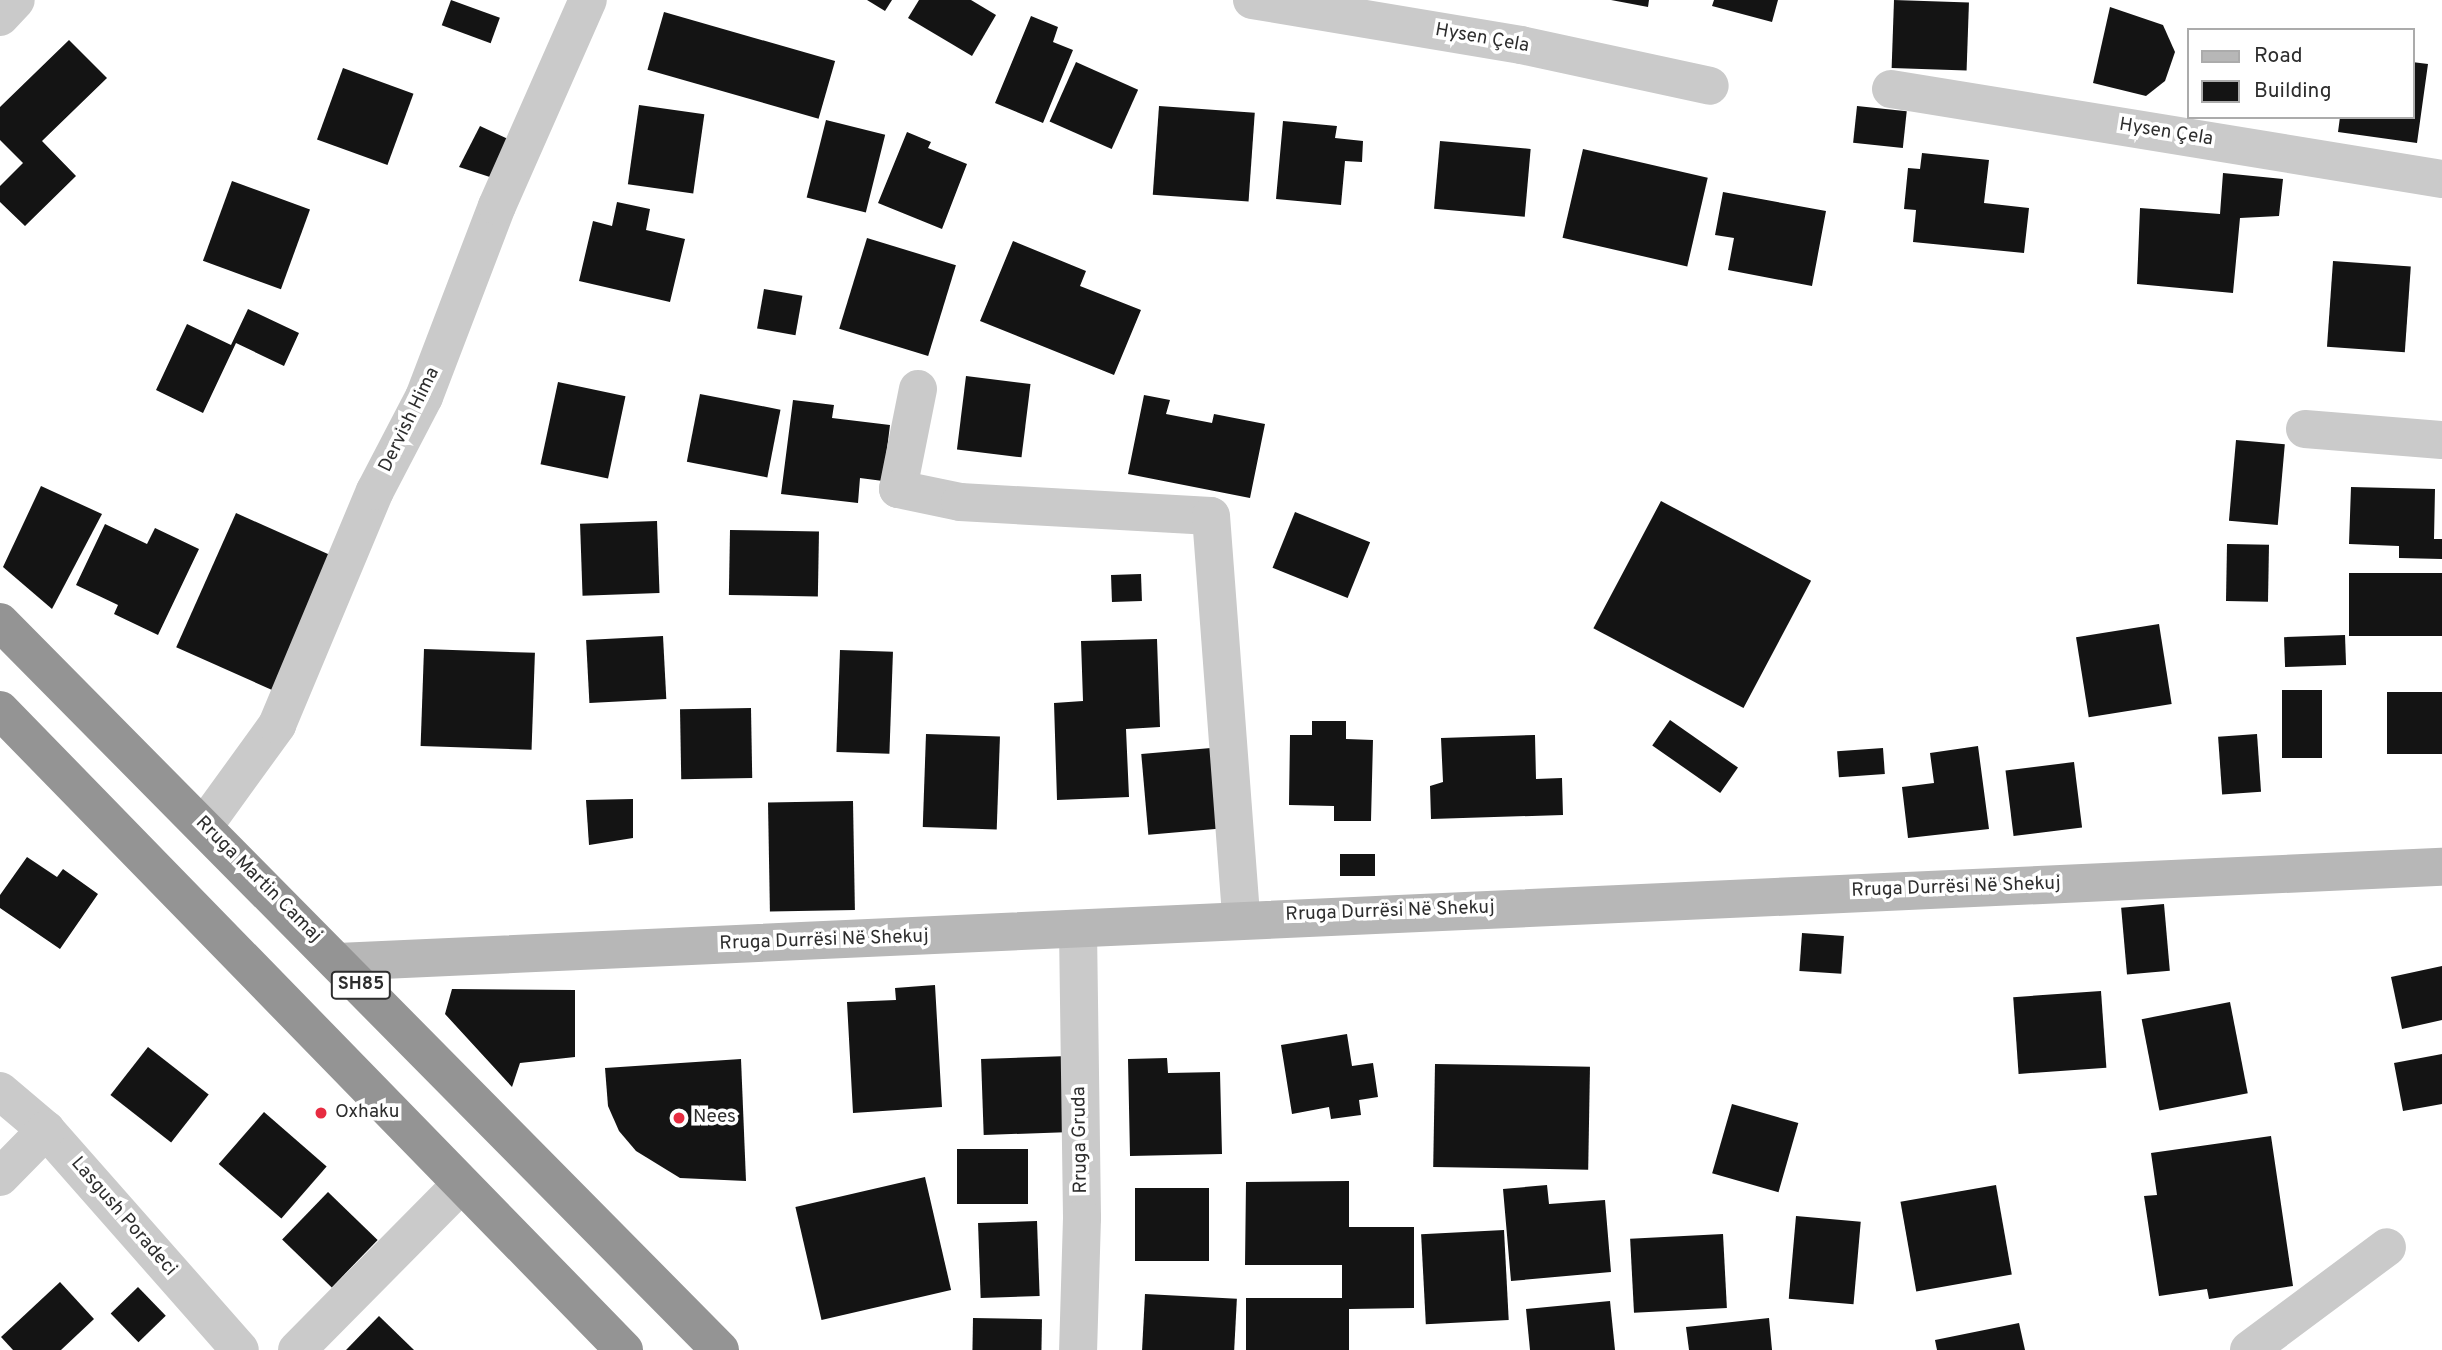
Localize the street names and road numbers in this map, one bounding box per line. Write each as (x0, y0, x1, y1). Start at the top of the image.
street label: Hysen Çela (1433, 20, 1531, 58)
street label: Hysen Çela (2117, 114, 2215, 152)
street label: Dervish Hima (375, 364, 445, 476)
street label: Rruga Martin Camaj (190, 812, 326, 948)
street label: Rruga Durrësi Në Shekuj (1851, 873, 2061, 903)
street label: Rruga Durrësi Në Shekuj (1285, 897, 1495, 927)
street label: Rruga Durrësi Në Shekuj (719, 926, 929, 956)
road number: SH85 (330, 970, 392, 1000)
street label: Rruga Gruda (1069, 1086, 1093, 1194)
street label: Lasgush Poradeci (65, 1153, 181, 1281)

